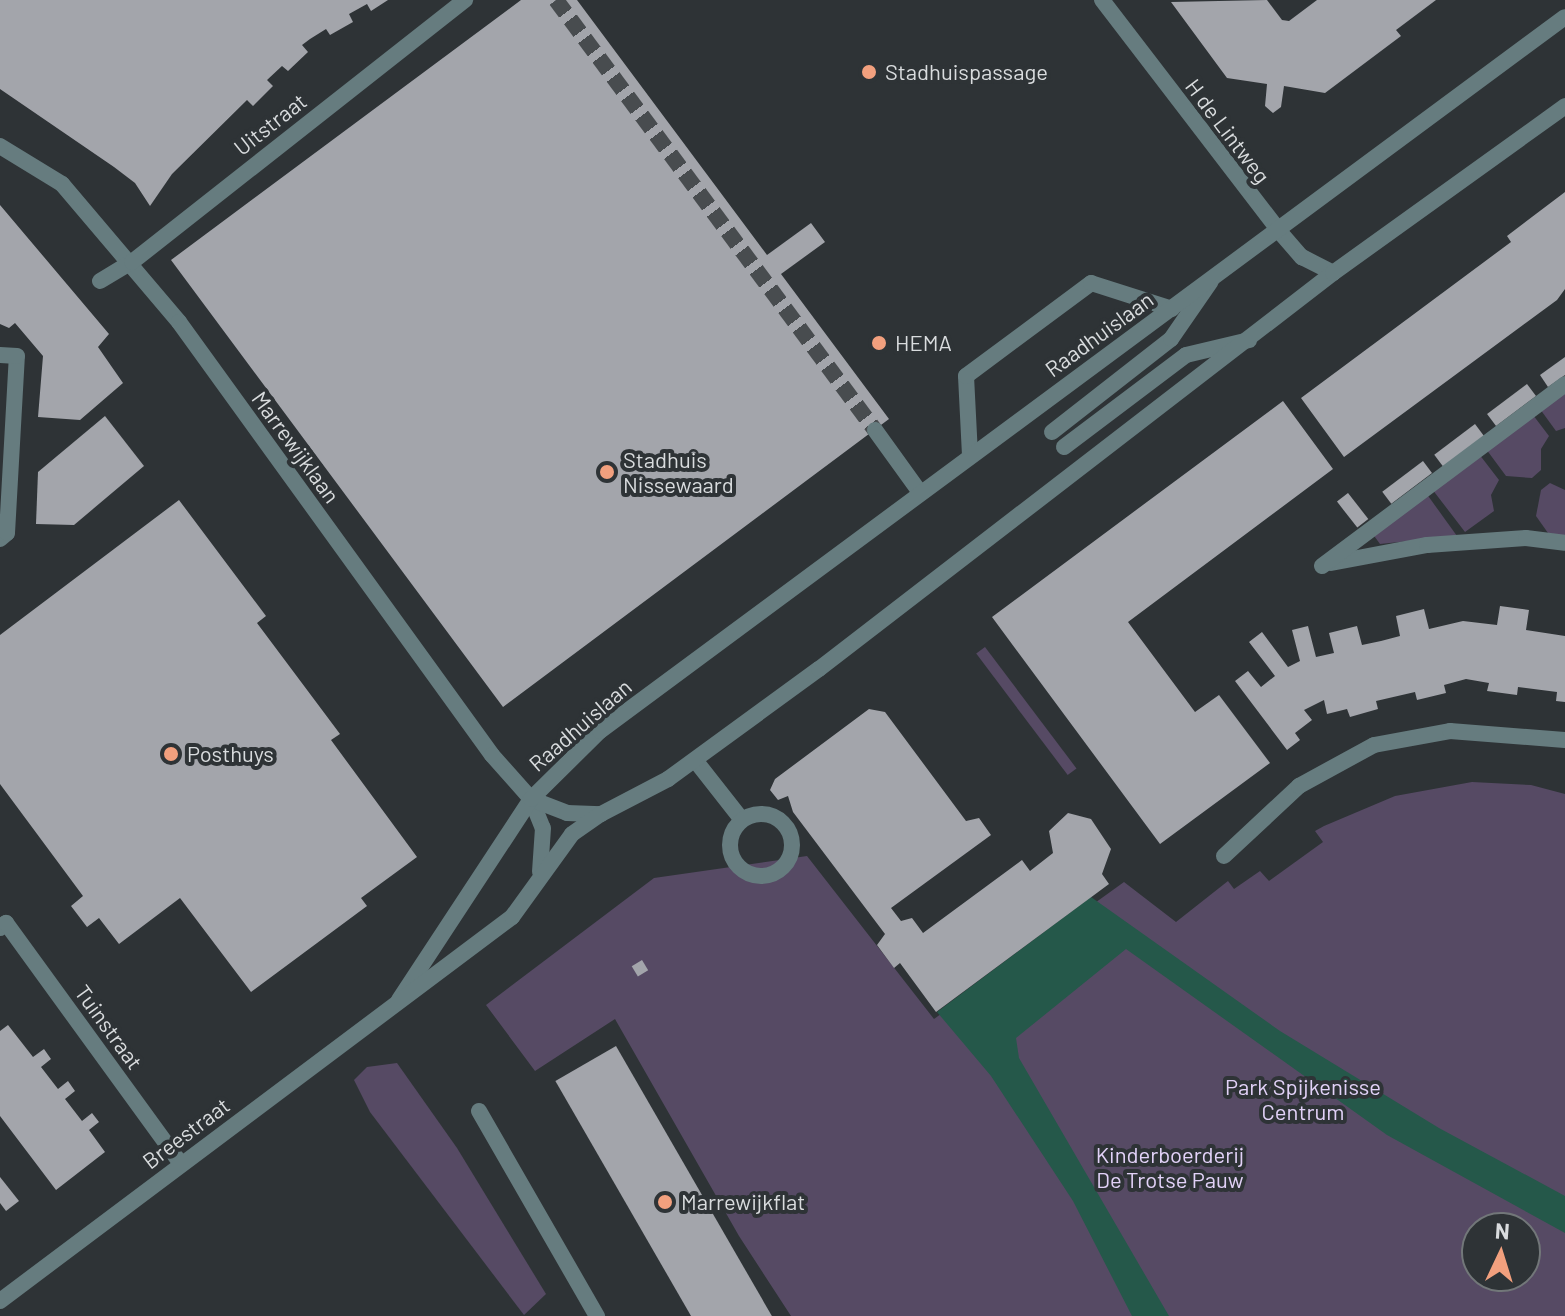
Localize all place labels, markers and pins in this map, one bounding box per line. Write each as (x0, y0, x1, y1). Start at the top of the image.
place label: Stadhuispassage (885, 59, 1048, 85)
marker: Stadhuispassage (860, 63, 878, 81)
place label: HEMA (895, 330, 952, 356)
marker: HEMA (870, 334, 888, 352)
place label: Stadhuis Nissewaard (623, 446, 734, 498)
marker: Stadhuis Nissewaard (598, 463, 616, 481)
place label: Posthuys (187, 741, 274, 767)
marker: Posthuys (162, 745, 180, 763)
place label: Marrewijkflat (681, 1189, 805, 1215)
marker: Marrewijkflat (656, 1193, 674, 1211)

